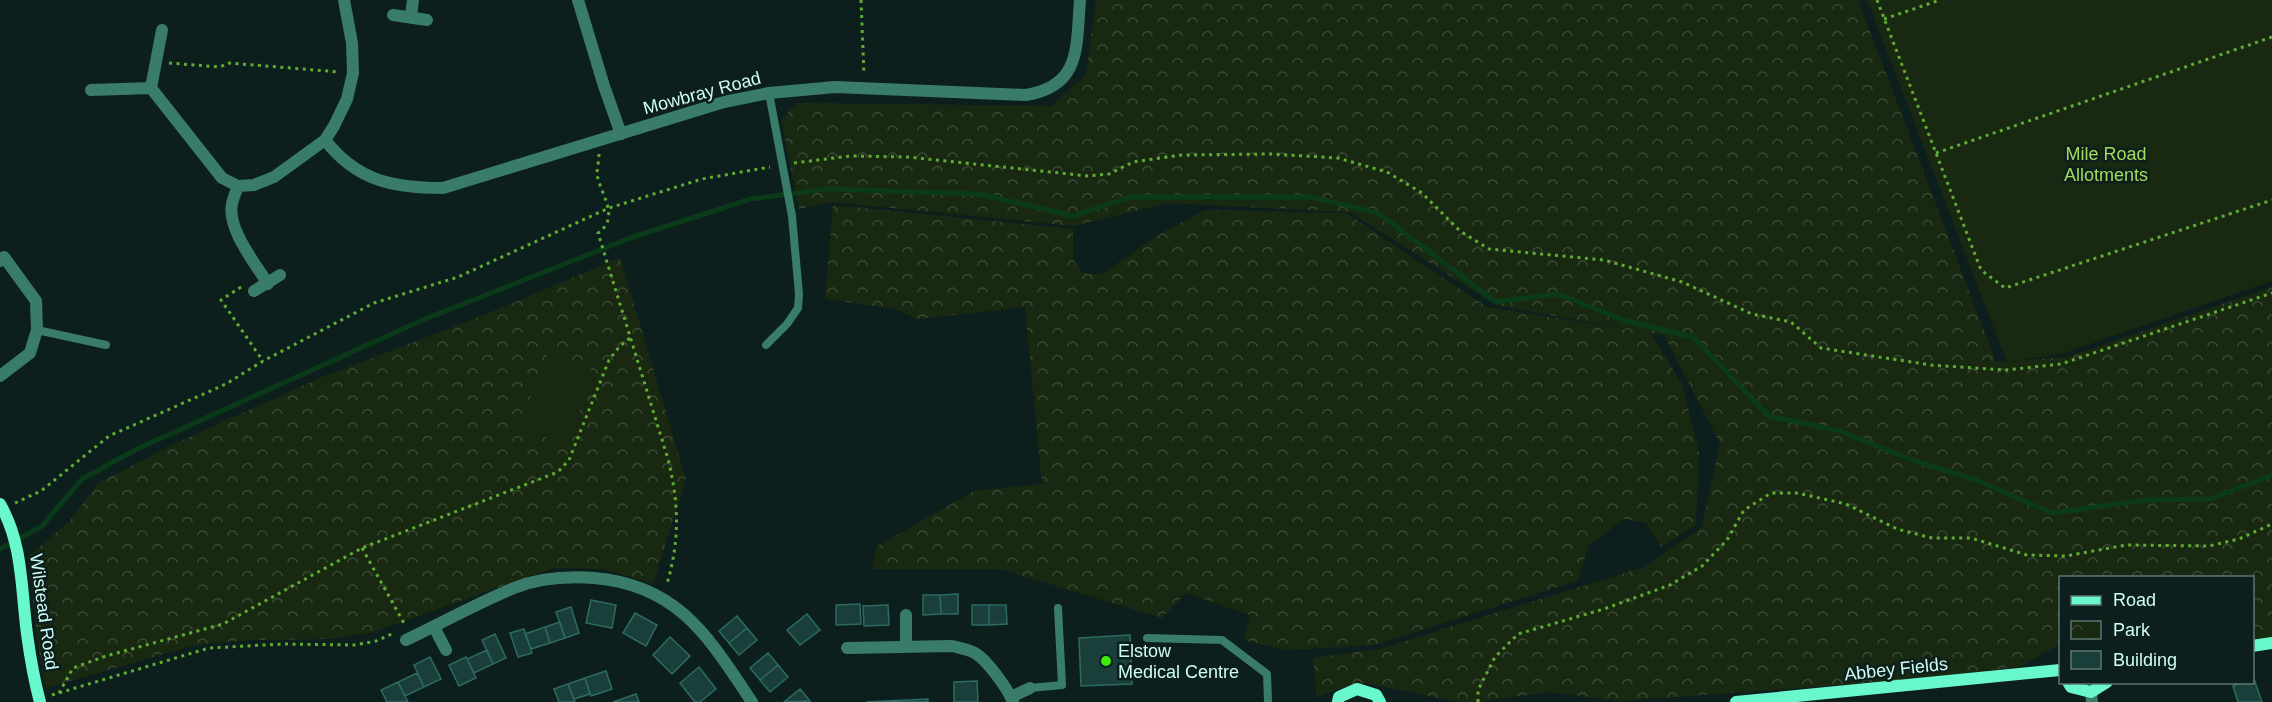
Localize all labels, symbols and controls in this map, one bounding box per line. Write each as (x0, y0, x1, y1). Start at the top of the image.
street label: Mowbray Road (641, 68, 763, 118)
park label: Mile Road Allotments (2064, 144, 2148, 185)
street label: Wilstead Road (26, 553, 62, 671)
legend (2059, 576, 2254, 684)
text: Road (2113, 590, 2156, 610)
text: Park (2113, 620, 2151, 640)
place label: Elstow Medical Centre (1118, 641, 1239, 682)
text: Building (2113, 650, 2177, 670)
marker: Elstow Medical Centre (1099, 654, 1113, 668)
street label: Abbey Fields (1843, 654, 1949, 684)

